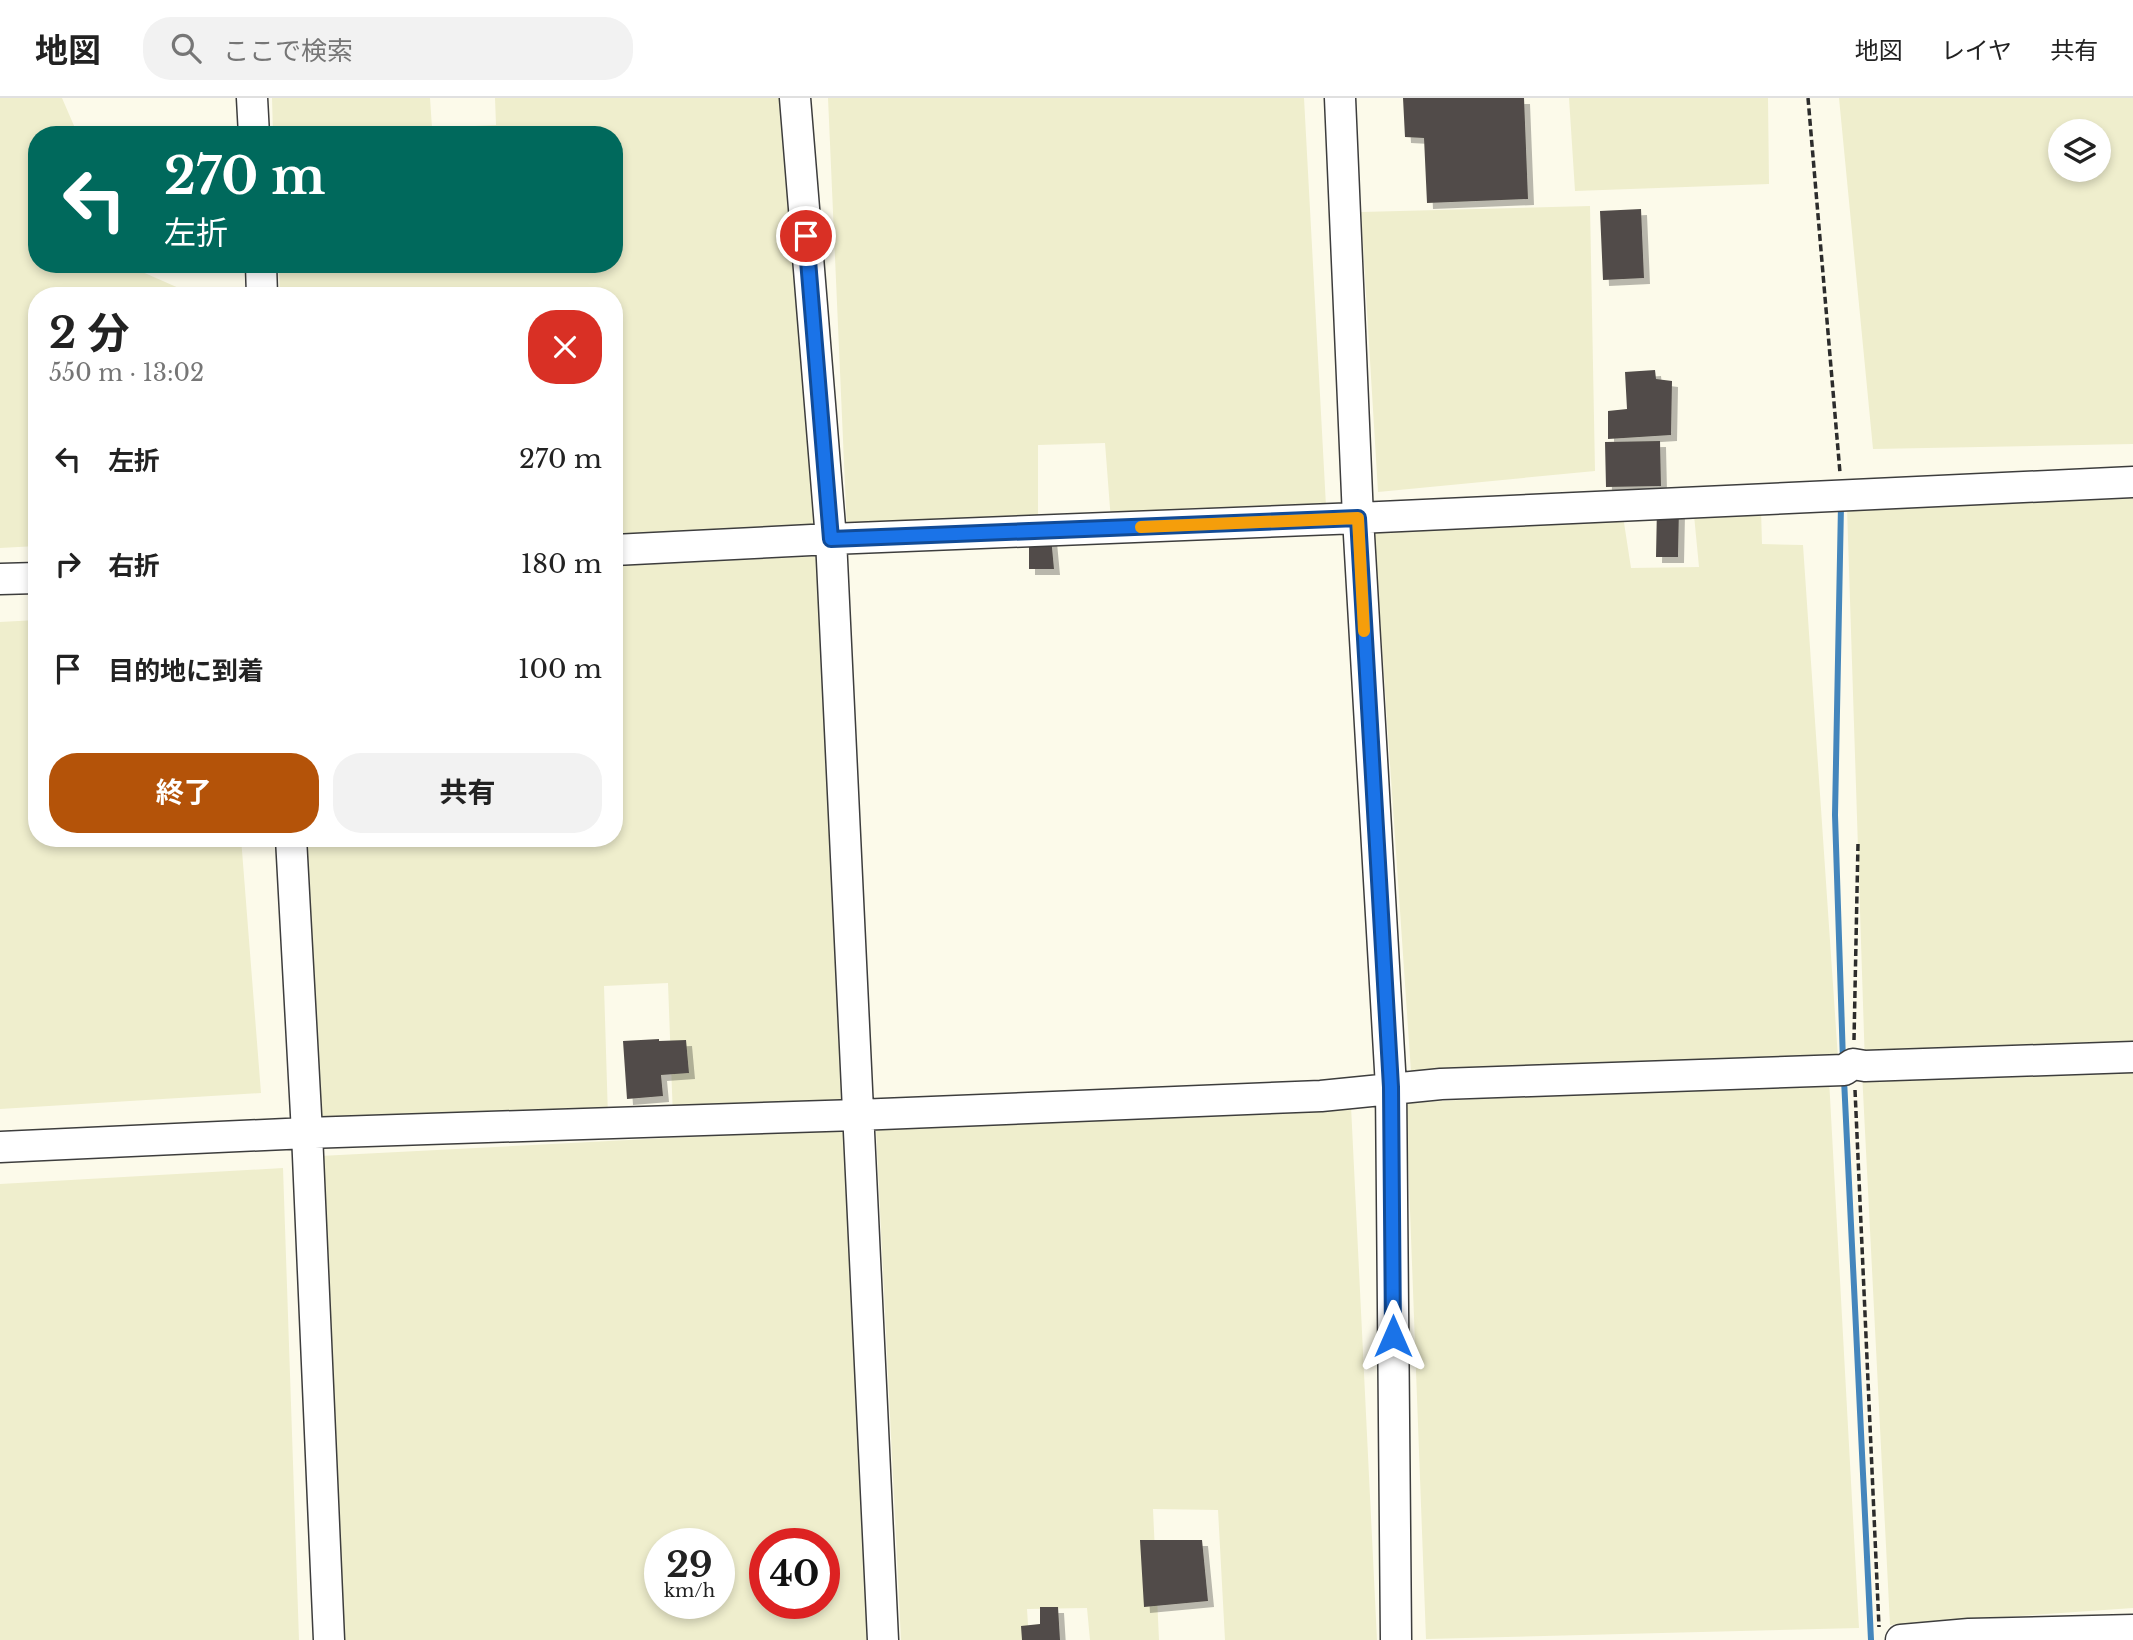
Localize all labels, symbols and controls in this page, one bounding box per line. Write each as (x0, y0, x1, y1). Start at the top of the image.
search box (143, 17, 633, 80)
icon: search (167, 29, 205, 67)
text: 地図 (35, 30, 101, 71)
text: ここで検索 (223, 35, 353, 67)
text: 地図 (1855, 36, 1903, 65)
text: レイヤ (1941, 36, 2012, 65)
text: 共有 (2050, 36, 2098, 65)
map controls (2048, 119, 2111, 182)
button: layers (2048, 119, 2111, 182)
text: 270 m (164, 146, 325, 207)
icon: left (49, 154, 140, 245)
pin (776, 206, 836, 266)
text: 左折 (164, 213, 228, 253)
icon: arrive (787, 217, 825, 255)
text: 2 分 (49, 307, 130, 359)
button: close (528, 310, 602, 384)
text: 550 m · 13:02 (49, 359, 204, 387)
icon: left (49, 440, 87, 478)
text: 270 m (519, 443, 602, 475)
text: 左折 (108, 445, 160, 477)
icon: right (49, 545, 87, 583)
text: 180 m (521, 548, 602, 580)
text: 右折 (108, 550, 160, 582)
icon: arrive (49, 650, 87, 688)
text: 100 m (518, 653, 602, 685)
text: 目的地に到着 (108, 655, 264, 687)
button: 終了 (49, 753, 319, 833)
button: 共有 (333, 753, 602, 833)
position arrow (1356, 1299, 1430, 1373)
speed limit sign: 40 (749, 1528, 840, 1619)
text: 29 (666, 1543, 713, 1586)
text: km/h (664, 1580, 715, 1602)

